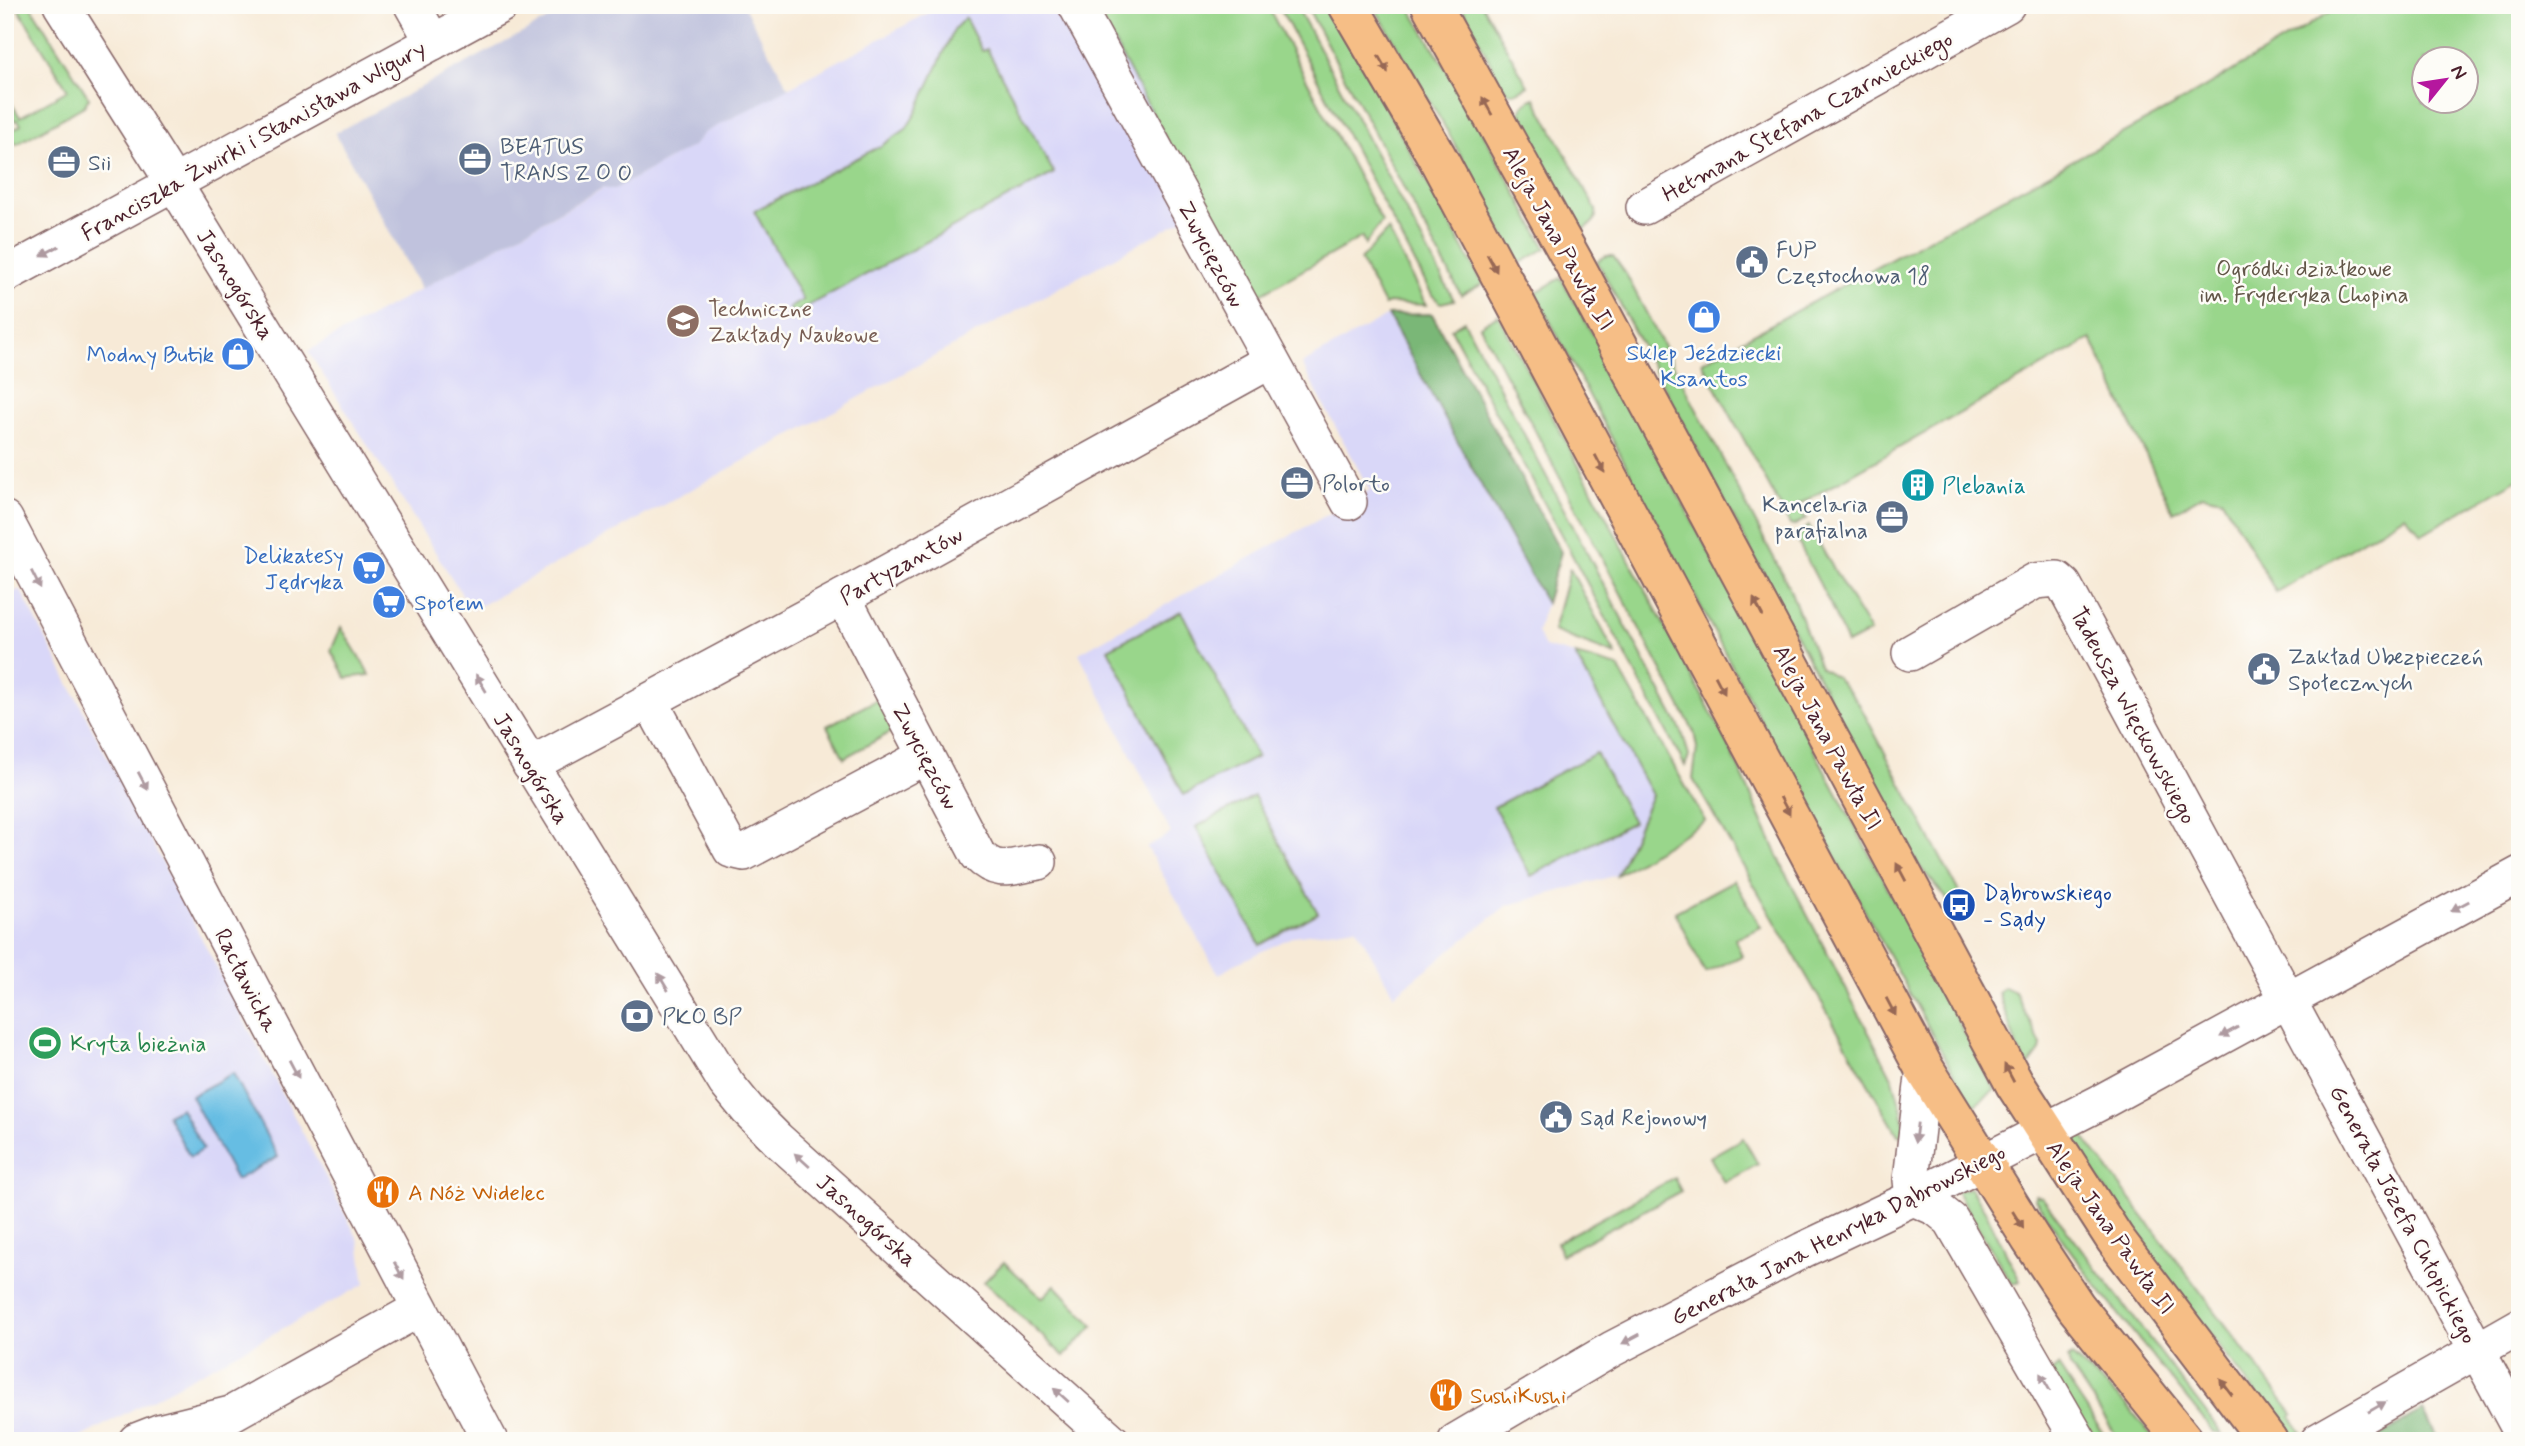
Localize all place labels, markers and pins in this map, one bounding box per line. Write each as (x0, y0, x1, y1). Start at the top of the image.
place label: BEATUS TRANS Z O O (500, 133, 632, 189)
office icon: BEATUS TRANS Z O O (456, 140, 494, 178)
office icon: Sii (45, 143, 83, 181)
place label: Sii (88, 149, 111, 179)
place label: FUP Częstochowa 18 (1776, 236, 1930, 292)
public building icon: FUP Częstochowa 18 (1733, 243, 1771, 281)
place label: Techniczne Zakłady Naukowe (708, 295, 879, 351)
shop icon: Sklep Jeździecki Ksantos (1685, 298, 1723, 336)
school or university icon: Techniczne Zakłady Naukowe (664, 302, 702, 340)
shop icon: Modny Butik (219, 335, 257, 373)
place label: Sklep Jeździecki Ksantos (1627, 339, 1781, 395)
place label: Modny Butik (87, 341, 214, 371)
office icon: Polorto (1278, 464, 1316, 502)
building icon: Plebania (1899, 466, 1937, 504)
place label: Polorto (1322, 470, 1390, 500)
place label: Plebania (1942, 472, 2026, 502)
place label: Kancelaria parafialna (1762, 491, 1868, 547)
office icon: Kancelaria parafialna (1873, 498, 1911, 536)
place label: Delikatesy Jędryka (243, 542, 344, 598)
supermarket icon: Delikatesy Jędryka (350, 549, 388, 587)
supermarket icon: Społem (370, 583, 408, 621)
place label: Społem (414, 589, 484, 619)
place label: Zakład Ubezpieczeń Społecznych (2288, 643, 2483, 699)
public building icon: Zakład Ubezpieczeń Społecznych (2245, 650, 2283, 688)
place label: Dąbrowskiego - Sądy (1983, 879, 2112, 935)
bus stop icon: Dąbrowskiego - Sądy (1940, 886, 1978, 924)
bank icon: PKO BP (618, 997, 656, 1035)
place label: PKO BP (662, 1003, 742, 1033)
sports icon: Kryta bieżnia (26, 1024, 64, 1062)
place label: Kryta bieżnia (70, 1030, 207, 1060)
public building icon: Sąd Rejonowy (1537, 1098, 1575, 1136)
place label: Sąd Rejonowy (1580, 1104, 1707, 1134)
restaurant icon: A Nóż Widelec (364, 1173, 402, 1211)
place label: A Nóż Widelec (408, 1179, 545, 1209)
restaurant icon: SushiKushi (1427, 1376, 1465, 1414)
place label: SushiKushi (1470, 1382, 1566, 1412)

